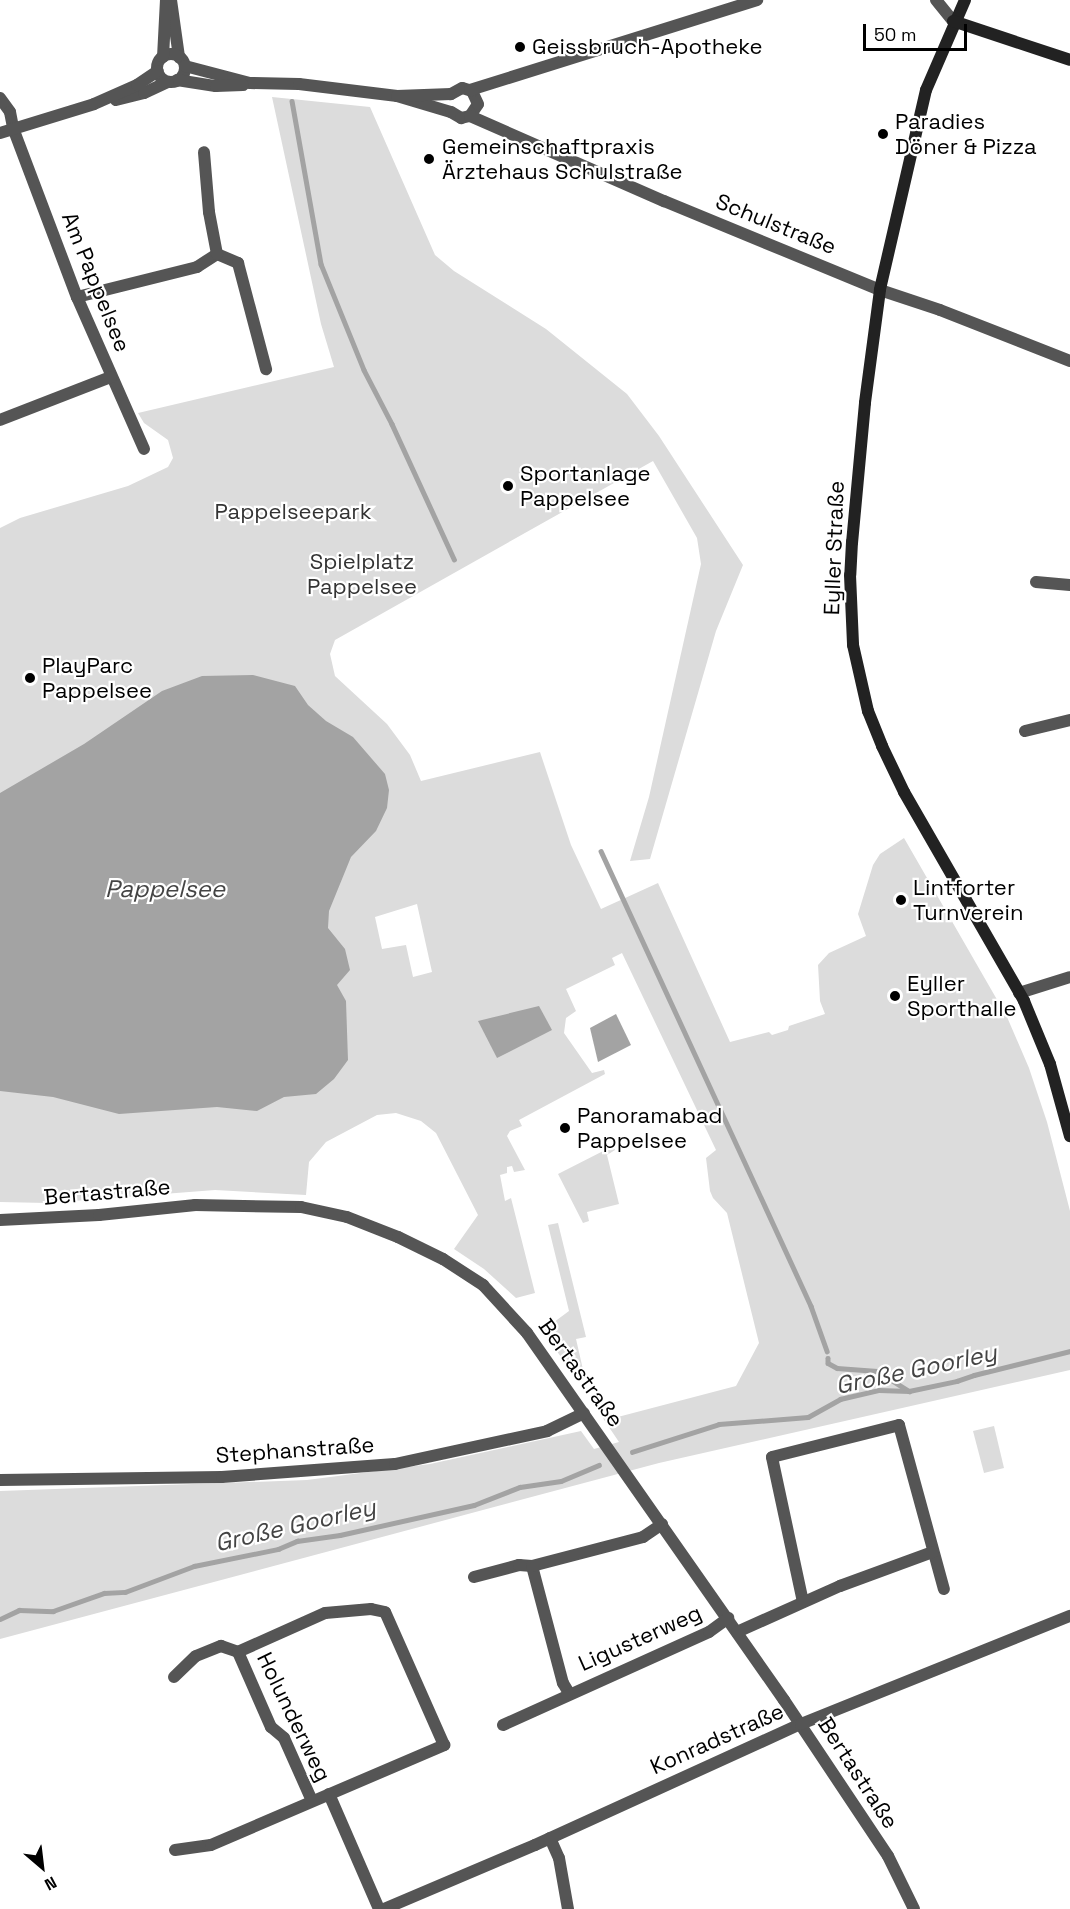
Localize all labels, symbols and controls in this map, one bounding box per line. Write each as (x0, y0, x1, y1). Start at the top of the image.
scale bar (866, 12, 970, 50)
text: 50 m (874, 23, 916, 46)
place label: Geissbruch-Apotheke (532, 34, 763, 60)
marker: Geissbruch-Apotheke (513, 40, 527, 54)
place label: Paradies Döner & Pizza (895, 108, 1037, 160)
marker: Paradies Döner & Pizza (876, 127, 890, 141)
place label: Gemeinschaftpraxis Ärztehaus Schulstraße (442, 133, 683, 184)
marker: Gemeinschaftpraxis Ärztehaus Schulstraße (420, 150, 438, 168)
street label: Schulstraße (712, 188, 840, 260)
street label: Am Pappelsee (56, 208, 136, 356)
place label: Sportanlage Pappelsee (520, 460, 651, 512)
marker: Sportanlage Pappelsee (501, 479, 515, 493)
street label: Eyller Straße (818, 480, 850, 616)
park label: Pappelseepark (215, 499, 371, 525)
park label: Spielplatz Pappelsee (307, 548, 417, 600)
place label: PlayParc Pappelsee (42, 652, 152, 704)
marker: PlayParc Pappelsee (23, 671, 37, 685)
place label: Lintforter Turnverein (913, 874, 1023, 926)
water label: Pappelsee (105, 875, 225, 903)
marker: Lintforter Turnverein (894, 893, 908, 907)
place label: Eyller Sporthalle (907, 970, 1017, 1022)
marker: Eyller Sporthalle (888, 989, 902, 1003)
place label: Panoramabad Pappelsee (577, 1102, 723, 1154)
marker: Panoramabad Pappelsee (558, 1121, 572, 1135)
street label: Bertastraße (42, 1173, 172, 1211)
street label: Bertastraße (533, 1314, 629, 1432)
water label: Große Goorley (833, 1338, 999, 1400)
street label: Stephanstraße (215, 1431, 375, 1469)
water label: Große Goorley (212, 1493, 378, 1557)
street label: Ligusterweg (574, 1599, 706, 1677)
street label: Holunderweg (251, 1648, 337, 1786)
street label: Konradstraße (646, 1698, 788, 1780)
street label: Bertastraße (812, 1712, 904, 1834)
north arrow (12, 1837, 72, 1897)
text: N (41, 1872, 60, 1895)

